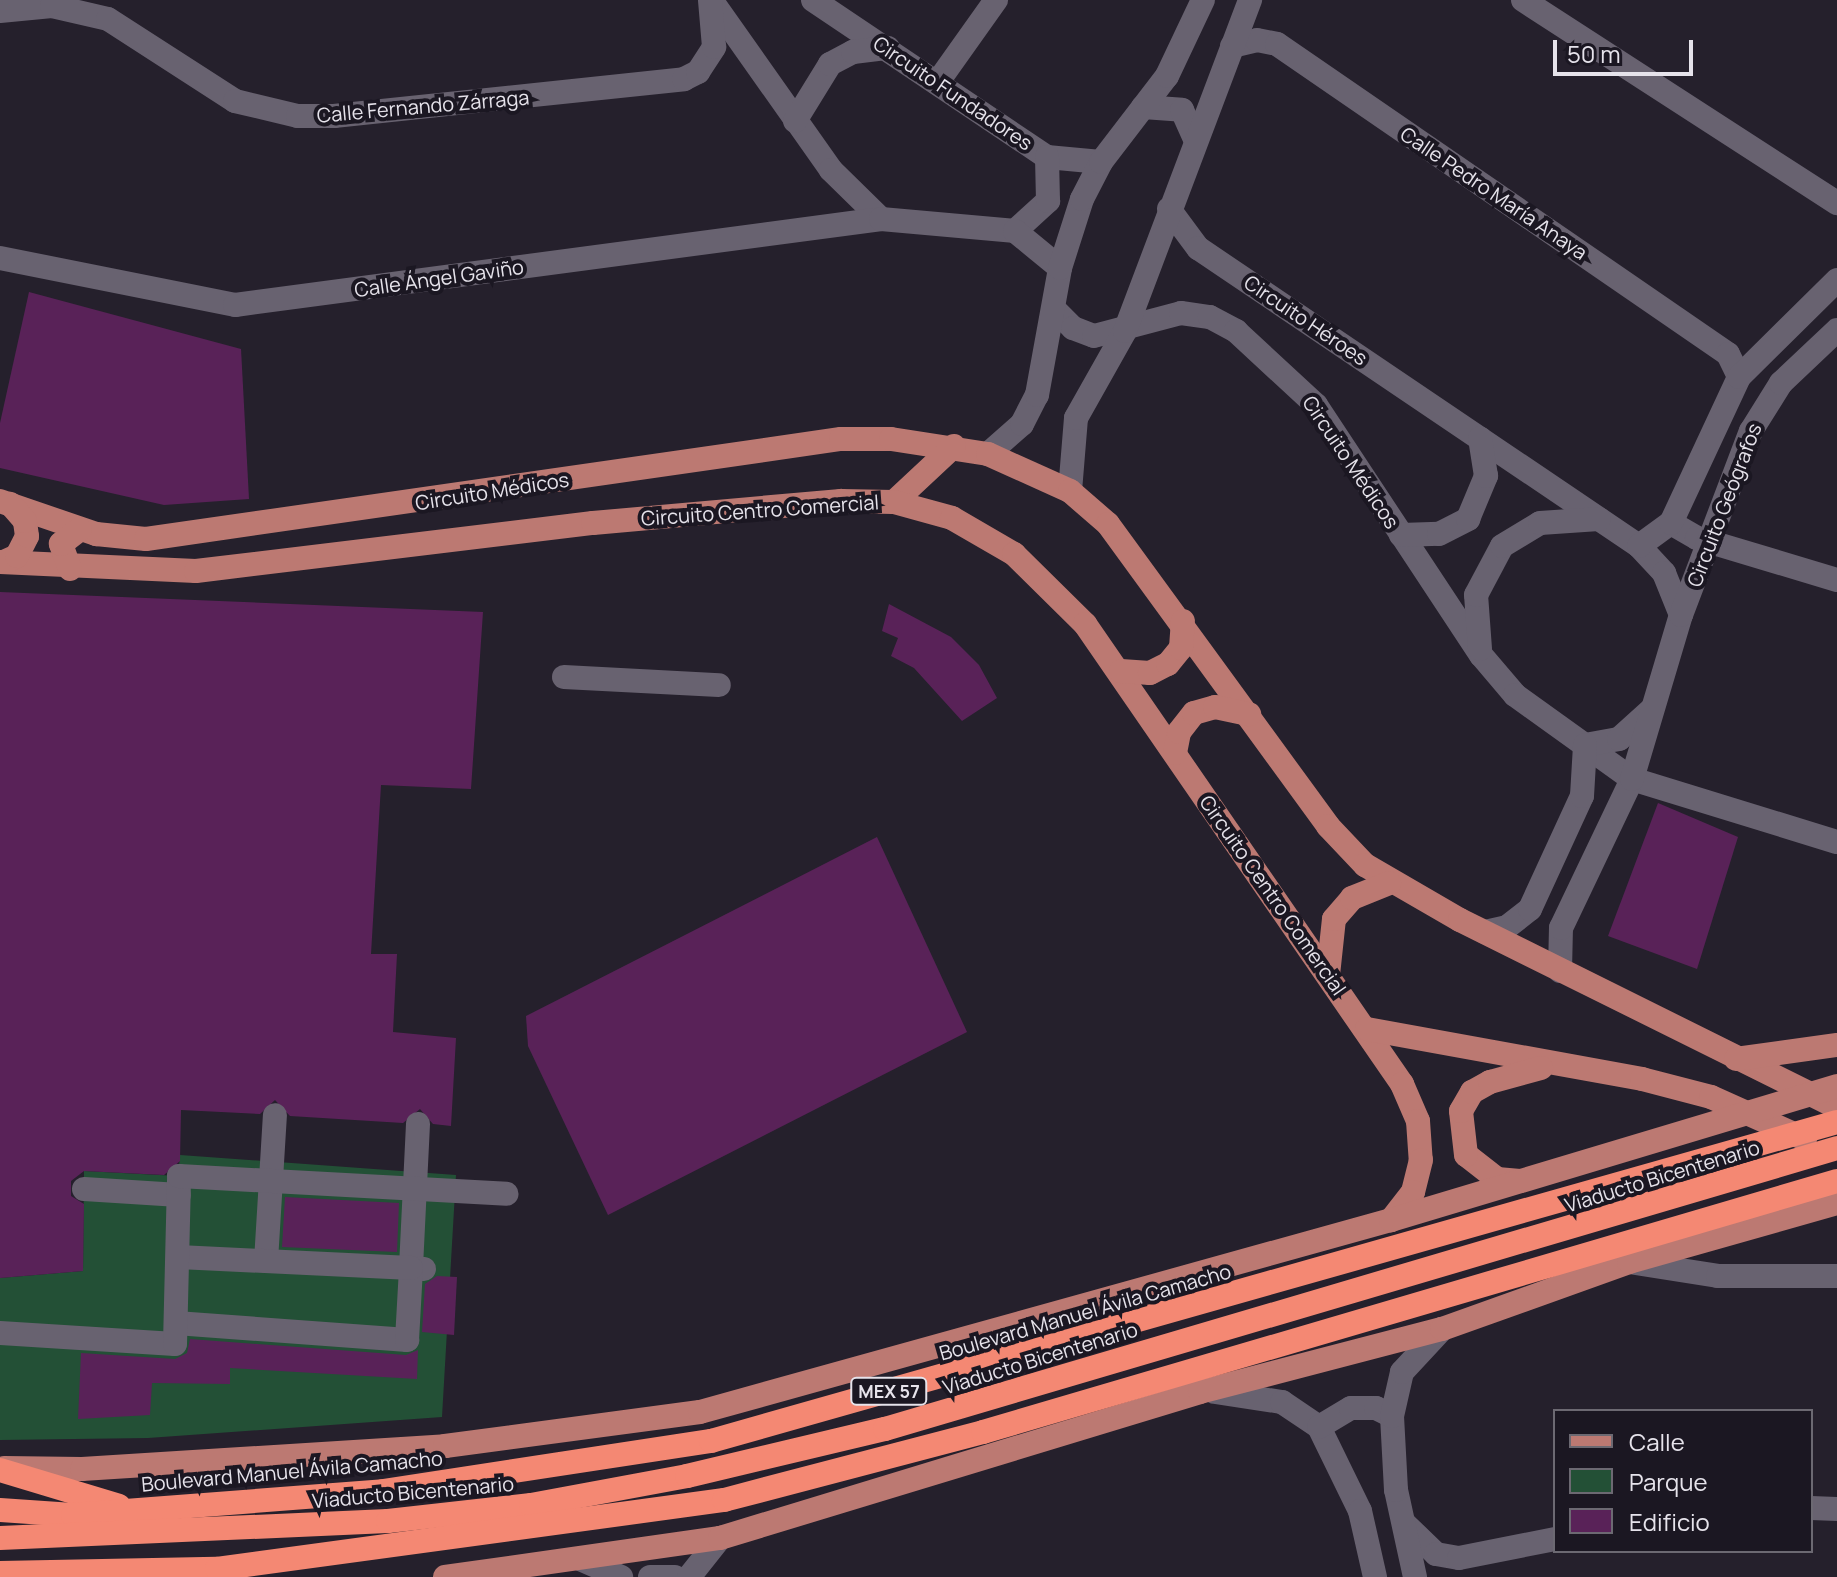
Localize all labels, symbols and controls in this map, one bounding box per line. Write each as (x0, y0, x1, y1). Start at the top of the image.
scale bar (1557, 24, 1697, 74)
street label: Circuito Fundadores (869, 31, 1037, 155)
text: 50 m (1567, 37, 1621, 70)
street label: Calle Fernando Zárraga (316, 85, 530, 127)
street label: Calle Pedro María Anaya (1396, 122, 1592, 264)
street label: Calle Ángel Gaviño (353, 254, 525, 302)
street label: Circuito Héroes (1240, 270, 1372, 370)
street label: Circuito Médicos (1298, 391, 1404, 533)
street label: Circuito Geógrafos (1682, 420, 1766, 590)
street label: Circuito Médicos (414, 467, 570, 515)
street label: Circuito Centro Comercial (640, 490, 880, 530)
street label: Circuito Centro Comercial (1195, 790, 1351, 1000)
street label: Viaducto Bicentenario (1562, 1135, 1762, 1217)
street label: Boulevard Manuel Ávila Camacho (936, 1259, 1234, 1365)
street label: Viaducto Bicentenario (940, 1317, 1140, 1399)
road number: MEX 57 (849, 1377, 929, 1405)
legend (1553, 1409, 1813, 1553)
text: Calle (1629, 1425, 1685, 1458)
street label: Boulevard Manuel Ávila Camacho (140, 1446, 444, 1496)
text: Parque (1629, 1465, 1707, 1498)
street label: Viaducto Bicentenario (311, 1471, 515, 1513)
text: Edificio (1629, 1505, 1710, 1538)

